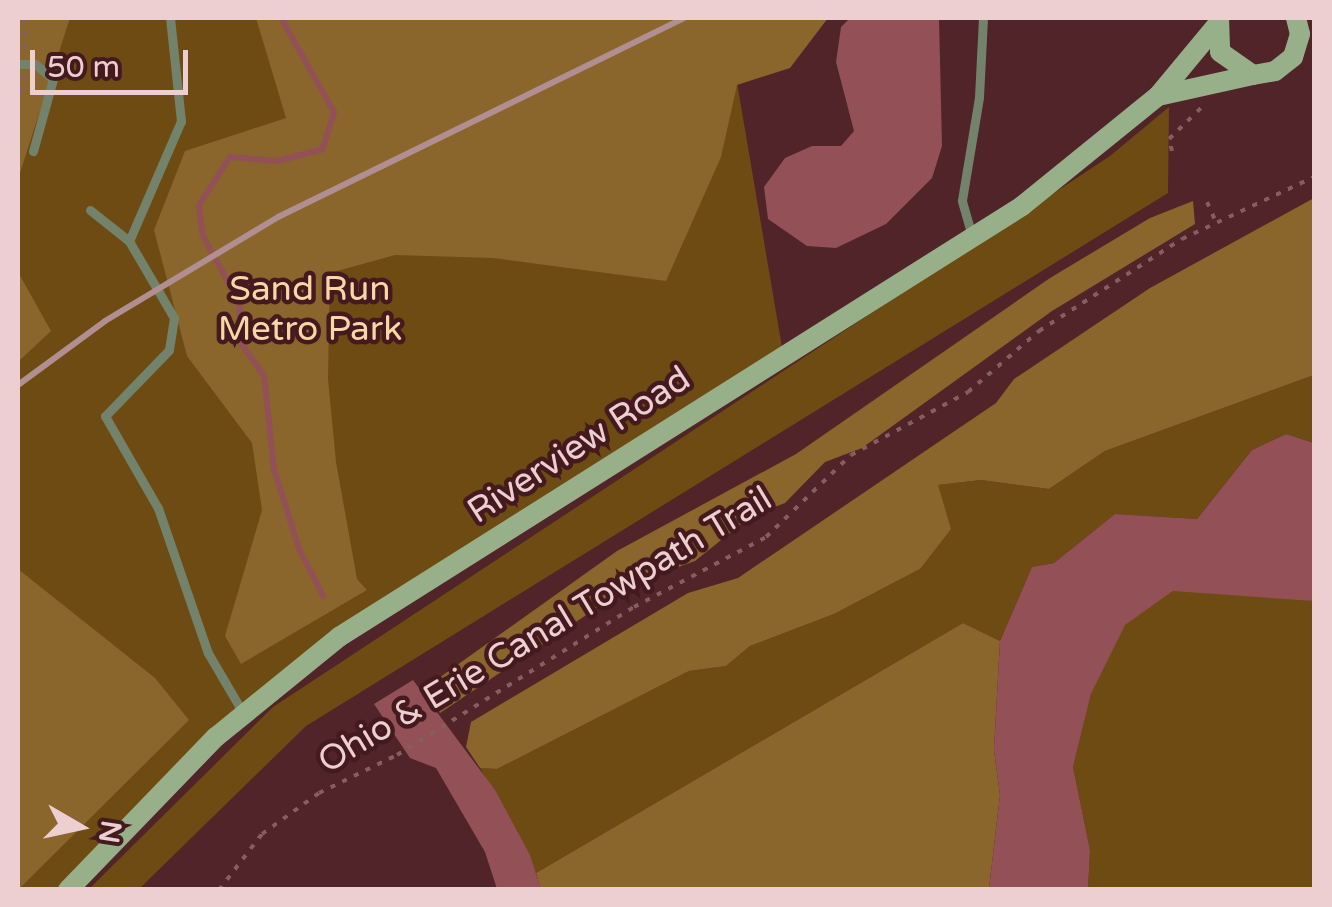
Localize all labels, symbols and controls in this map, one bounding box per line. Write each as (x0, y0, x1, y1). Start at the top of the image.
scale bar (35, 30, 192, 92)
text: 50 m (47, 49, 120, 86)
park label: Sand Run Metro Park (218, 268, 402, 350)
street label: Riverview Road (460, 357, 698, 533)
street label: Ohio & Erie Canal Towpath Trail (311, 478, 779, 782)
north arrow (30, 777, 130, 877)
text: N (91, 818, 128, 845)

